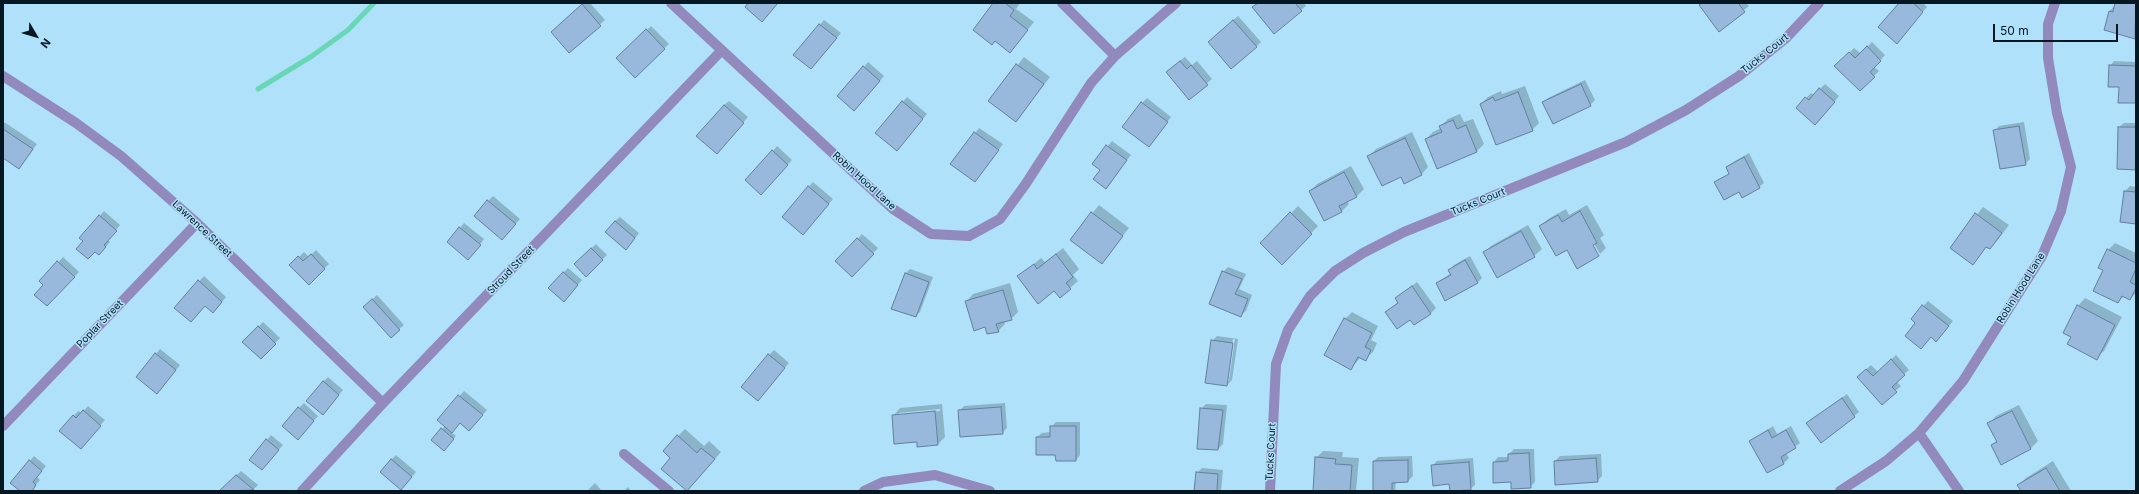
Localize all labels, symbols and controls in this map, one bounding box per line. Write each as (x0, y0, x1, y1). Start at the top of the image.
north arrow (16, 16, 56, 56)
scale bar (1995, 16, 2120, 42)
text: 50 m (2000, 23, 2029, 38)
street label: Tucks Court (1739, 31, 1791, 77)
text: N (37, 36, 54, 51)
street label: Robin Hood Lane (830, 149, 898, 213)
street label: Tucks Court (1449, 186, 1507, 218)
street label: Lawrence Street (170, 198, 234, 260)
street label: Stroud Street (485, 243, 537, 297)
street label: Robin Hood Lane (1994, 251, 2048, 325)
street label: Poplar Street (74, 298, 126, 350)
street label: Tucks Court (1264, 423, 1278, 481)

